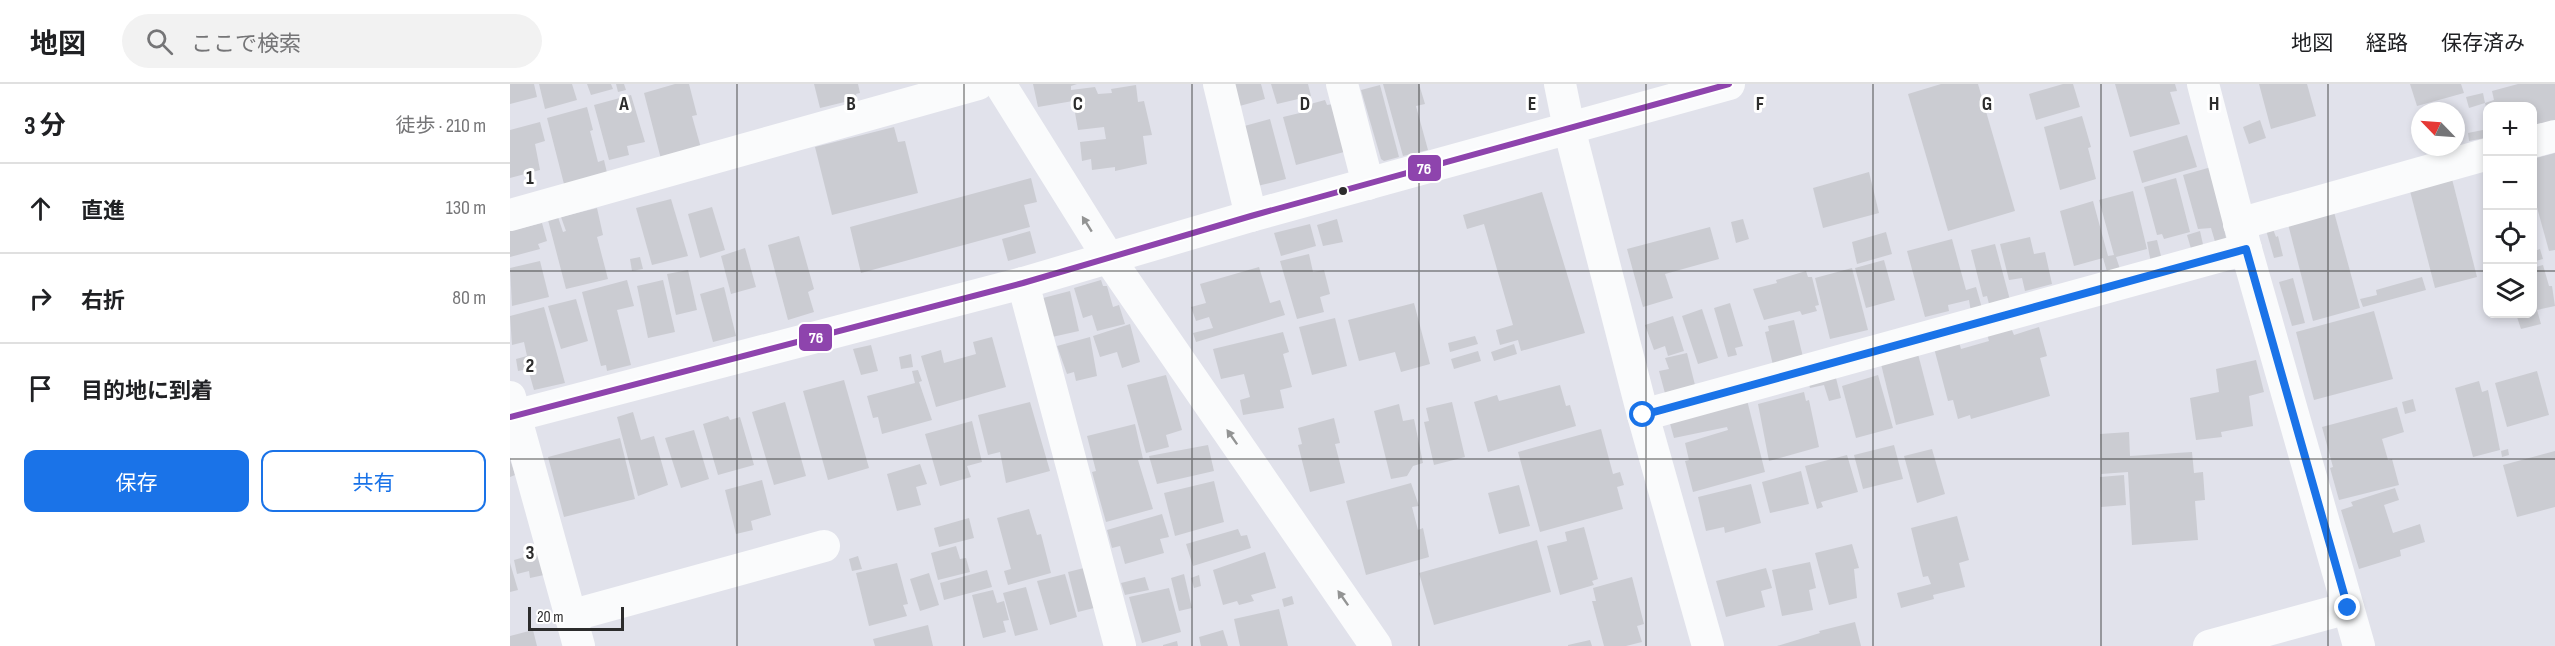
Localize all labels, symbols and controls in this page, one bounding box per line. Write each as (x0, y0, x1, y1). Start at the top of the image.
search box (122, 14, 542, 68)
icon: search (143, 25, 176, 58)
text: 地図 (30, 28, 86, 61)
text: ここで検索 (191, 31, 301, 58)
text: 地図 (2291, 31, 2333, 56)
text: 経路 (2366, 31, 2408, 56)
text: 保存済み (2441, 31, 2525, 56)
text: A (618, 92, 629, 116)
text: B (846, 92, 856, 116)
text: C (1073, 92, 1083, 116)
text: D (1300, 92, 1310, 116)
text: E (1528, 92, 1536, 116)
text: F (1756, 92, 1764, 116)
text: G (1982, 92, 1992, 116)
text: H (2209, 92, 2219, 116)
north arrow (2411, 102, 2465, 156)
map controls (2483, 102, 2537, 318)
button: + (2483, 102, 2537, 156)
text: 3 分 (24, 111, 66, 142)
text: 徒歩 · 210 m (395, 114, 486, 138)
line badge: 76 (1407, 154, 1442, 182)
button: − (2483, 156, 2537, 210)
text: 76 (1417, 160, 1431, 179)
text: 1 (526, 166, 534, 190)
unlabelled marker (1337, 185, 1349, 197)
icon: ahead (24, 192, 57, 225)
text: 130 m (446, 196, 486, 220)
text: 直進 (81, 198, 125, 225)
button: locate (2483, 210, 2537, 264)
one-way arrow (1082, 216, 1093, 232)
button: layers (2483, 264, 2537, 318)
icon: right (24, 282, 57, 315)
text: 80 m (452, 286, 486, 310)
text: 右折 (81, 288, 125, 315)
line badge: 76 (798, 323, 833, 352)
text: 76 (809, 329, 823, 348)
text: 2 (526, 354, 534, 378)
icon: arrive (24, 372, 57, 405)
text: 目的地に到着 (81, 378, 213, 405)
route start (1629, 401, 1655, 427)
one-way arrow (1226, 430, 1238, 446)
button: 保存 (24, 450, 249, 512)
button: 共有 (261, 450, 486, 512)
text: 3 (526, 541, 535, 565)
one-way arrow (1337, 590, 1349, 606)
route end (2334, 594, 2360, 620)
scale bar (528, 604, 624, 632)
text: 20 m (537, 608, 564, 627)

